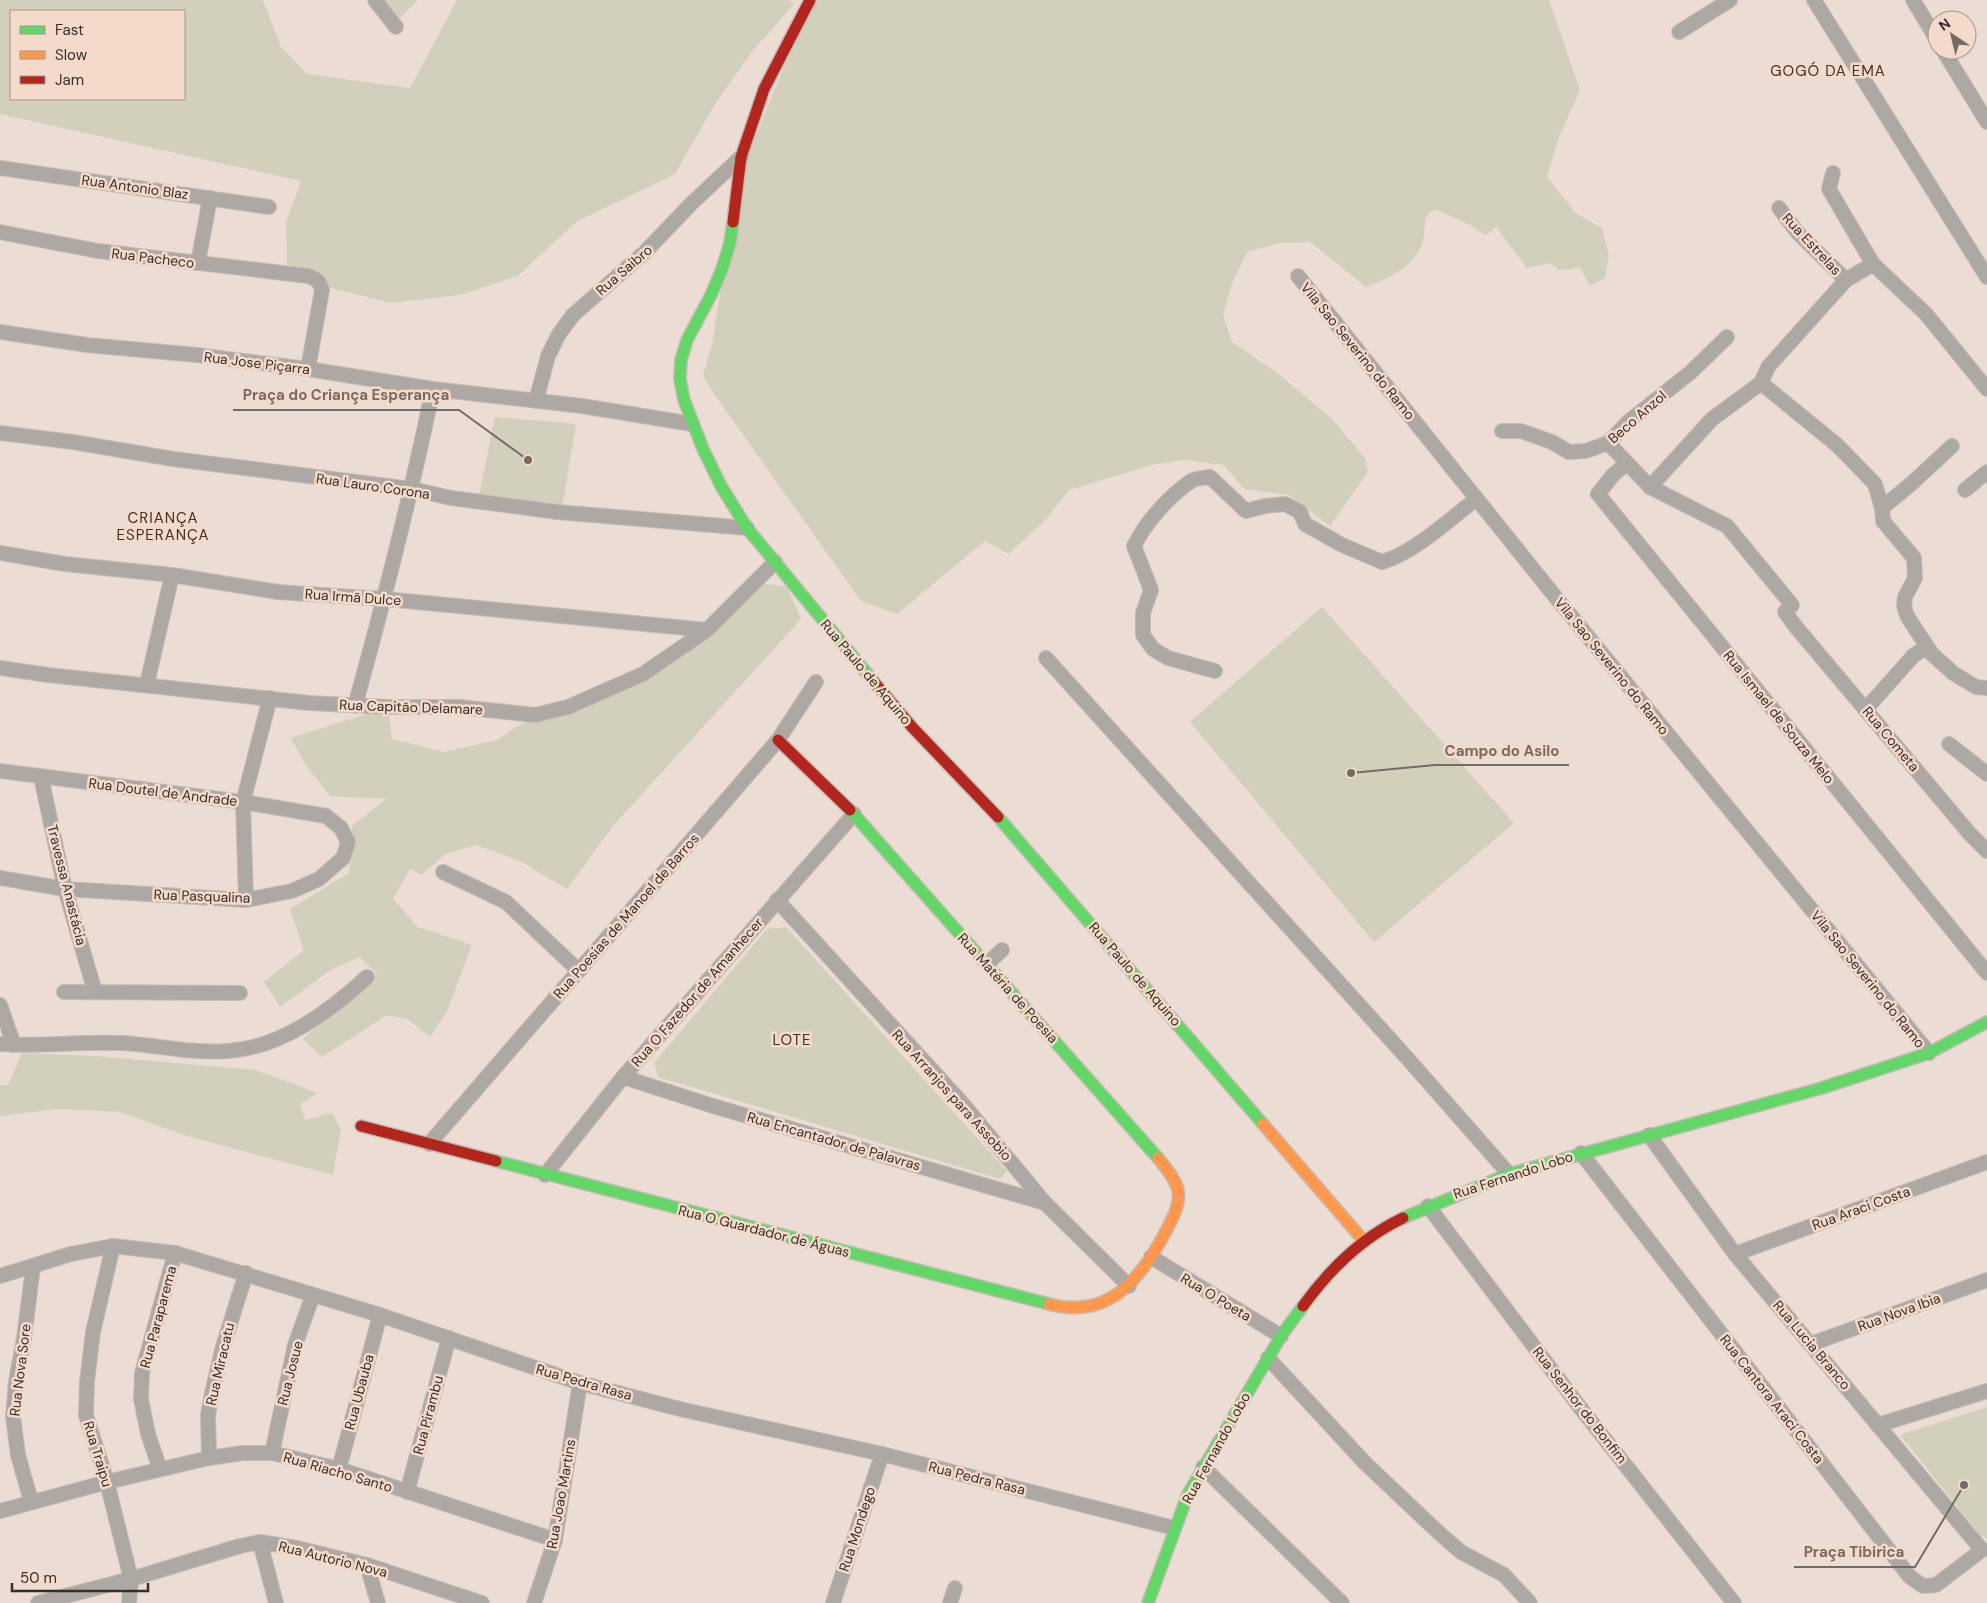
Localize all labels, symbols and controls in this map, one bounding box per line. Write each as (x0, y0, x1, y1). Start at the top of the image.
legend (10, 10, 185, 100)
north arrow (1927, 10, 1977, 60)
text: N (1935, 14, 1954, 35)
text: Fast (55, 20, 84, 40)
text: Slow (55, 45, 88, 65)
district label: GOGÓ DA EMA (1770, 61, 1886, 81)
text: Jam (55, 70, 84, 90)
street label: Rua Antonio Blaz (80, 171, 190, 203)
street label: Rua Estrelas (1779, 209, 1845, 279)
street label: Rua Saibro (592, 241, 656, 299)
street label: Rua Pacheco (111, 244, 195, 272)
street label: Vila Sao Severino do Ramo (1297, 279, 1419, 423)
street label: Rua Jose Piçarra (203, 348, 311, 378)
callout: Praça do Criança Esperança (233, 380, 459, 410)
text: Praça do Criança Esperança (243, 385, 449, 405)
street label: Beco Anzol (1604, 387, 1670, 447)
street label: Rua Lauro Corona (315, 469, 431, 503)
district label: CRIANÇA ESPERANÇA (116, 508, 210, 545)
street label: Rua Irmã Dulce (304, 585, 402, 609)
street label: Vila Sao Severino do Ramo (1551, 594, 1673, 738)
street label: Rua Paulo de Aquino (817, 616, 915, 728)
street label: Rua Ismael de Souza Melo (1720, 647, 1838, 787)
street label: Rua Capitão Delamare (339, 695, 483, 719)
street label: Rua Cometa (1859, 703, 1923, 775)
callout: Campo do Asilo (1435, 735, 1569, 765)
text: Campo do Asilo (1445, 741, 1559, 761)
street label: Rua Doutel de Andrade (88, 774, 238, 810)
street label: Travessa Anastácia (43, 823, 91, 947)
street label: Rua Poesias de Manoel de Barros (549, 830, 703, 1002)
street label: Rua Pasqualina (153, 885, 251, 907)
street label: Vila Sao Severino do Ramo (1807, 907, 1929, 1051)
street label: Rua O Fazedor de Amanhecer (627, 914, 767, 1070)
street label: Rua Paulo de Aquino (1085, 918, 1185, 1030)
street label: Rua Matéria de Poesia (954, 929, 1062, 1047)
street label: Rua Arranjos para Assobio (888, 1026, 1016, 1164)
district label: LOTE (773, 1030, 811, 1050)
street label: Rua Encantador de Palavras (745, 1108, 923, 1174)
street label: Rua Fernando Lobo (1451, 1147, 1575, 1203)
street label: Rua Araci Costa (1810, 1182, 1912, 1234)
street label: Rua O Guardador de Águas (676, 1201, 852, 1261)
street label: Rua Paraparema (136, 1264, 180, 1370)
street label: Rua O Poeta (1177, 1269, 1255, 1325)
street label: Rua Nova Ibia (1855, 1289, 1943, 1335)
street label: Rua Lucia Branco (1769, 1297, 1855, 1393)
street label: Rua Miracatu (202, 1321, 238, 1407)
street label: Rua Nova Sore (5, 1323, 35, 1417)
street label: Rua Cantora Araci Costa (1716, 1331, 1828, 1467)
street label: Rua Josue (273, 1339, 307, 1407)
street label: Rua Senhor do Bonfim (1529, 1343, 1631, 1467)
street label: Rua Ubauba (340, 1352, 378, 1432)
street label: Rua Pedra Rasa (534, 1360, 634, 1404)
street label: Rua Pirambu (409, 1373, 447, 1457)
street label: Rua Fernando Lobo (1178, 1389, 1254, 1507)
street label: Rua Traipu (79, 1419, 117, 1489)
street label: Rua Joao Martins (542, 1438, 580, 1550)
street label: Rua Riacho Santo (281, 1448, 395, 1496)
street label: Rua Pedra Rasa (927, 1457, 1027, 1499)
street label: Rua Mondego (835, 1484, 879, 1574)
street label: Rua Autorio Nova (277, 1537, 389, 1581)
callout: Praça Tibirica (1794, 1537, 1915, 1567)
text: Praça Tibirica (1804, 1542, 1904, 1562)
scale bar (12, 1560, 149, 1592)
text: 50 m (20, 1568, 57, 1588)

